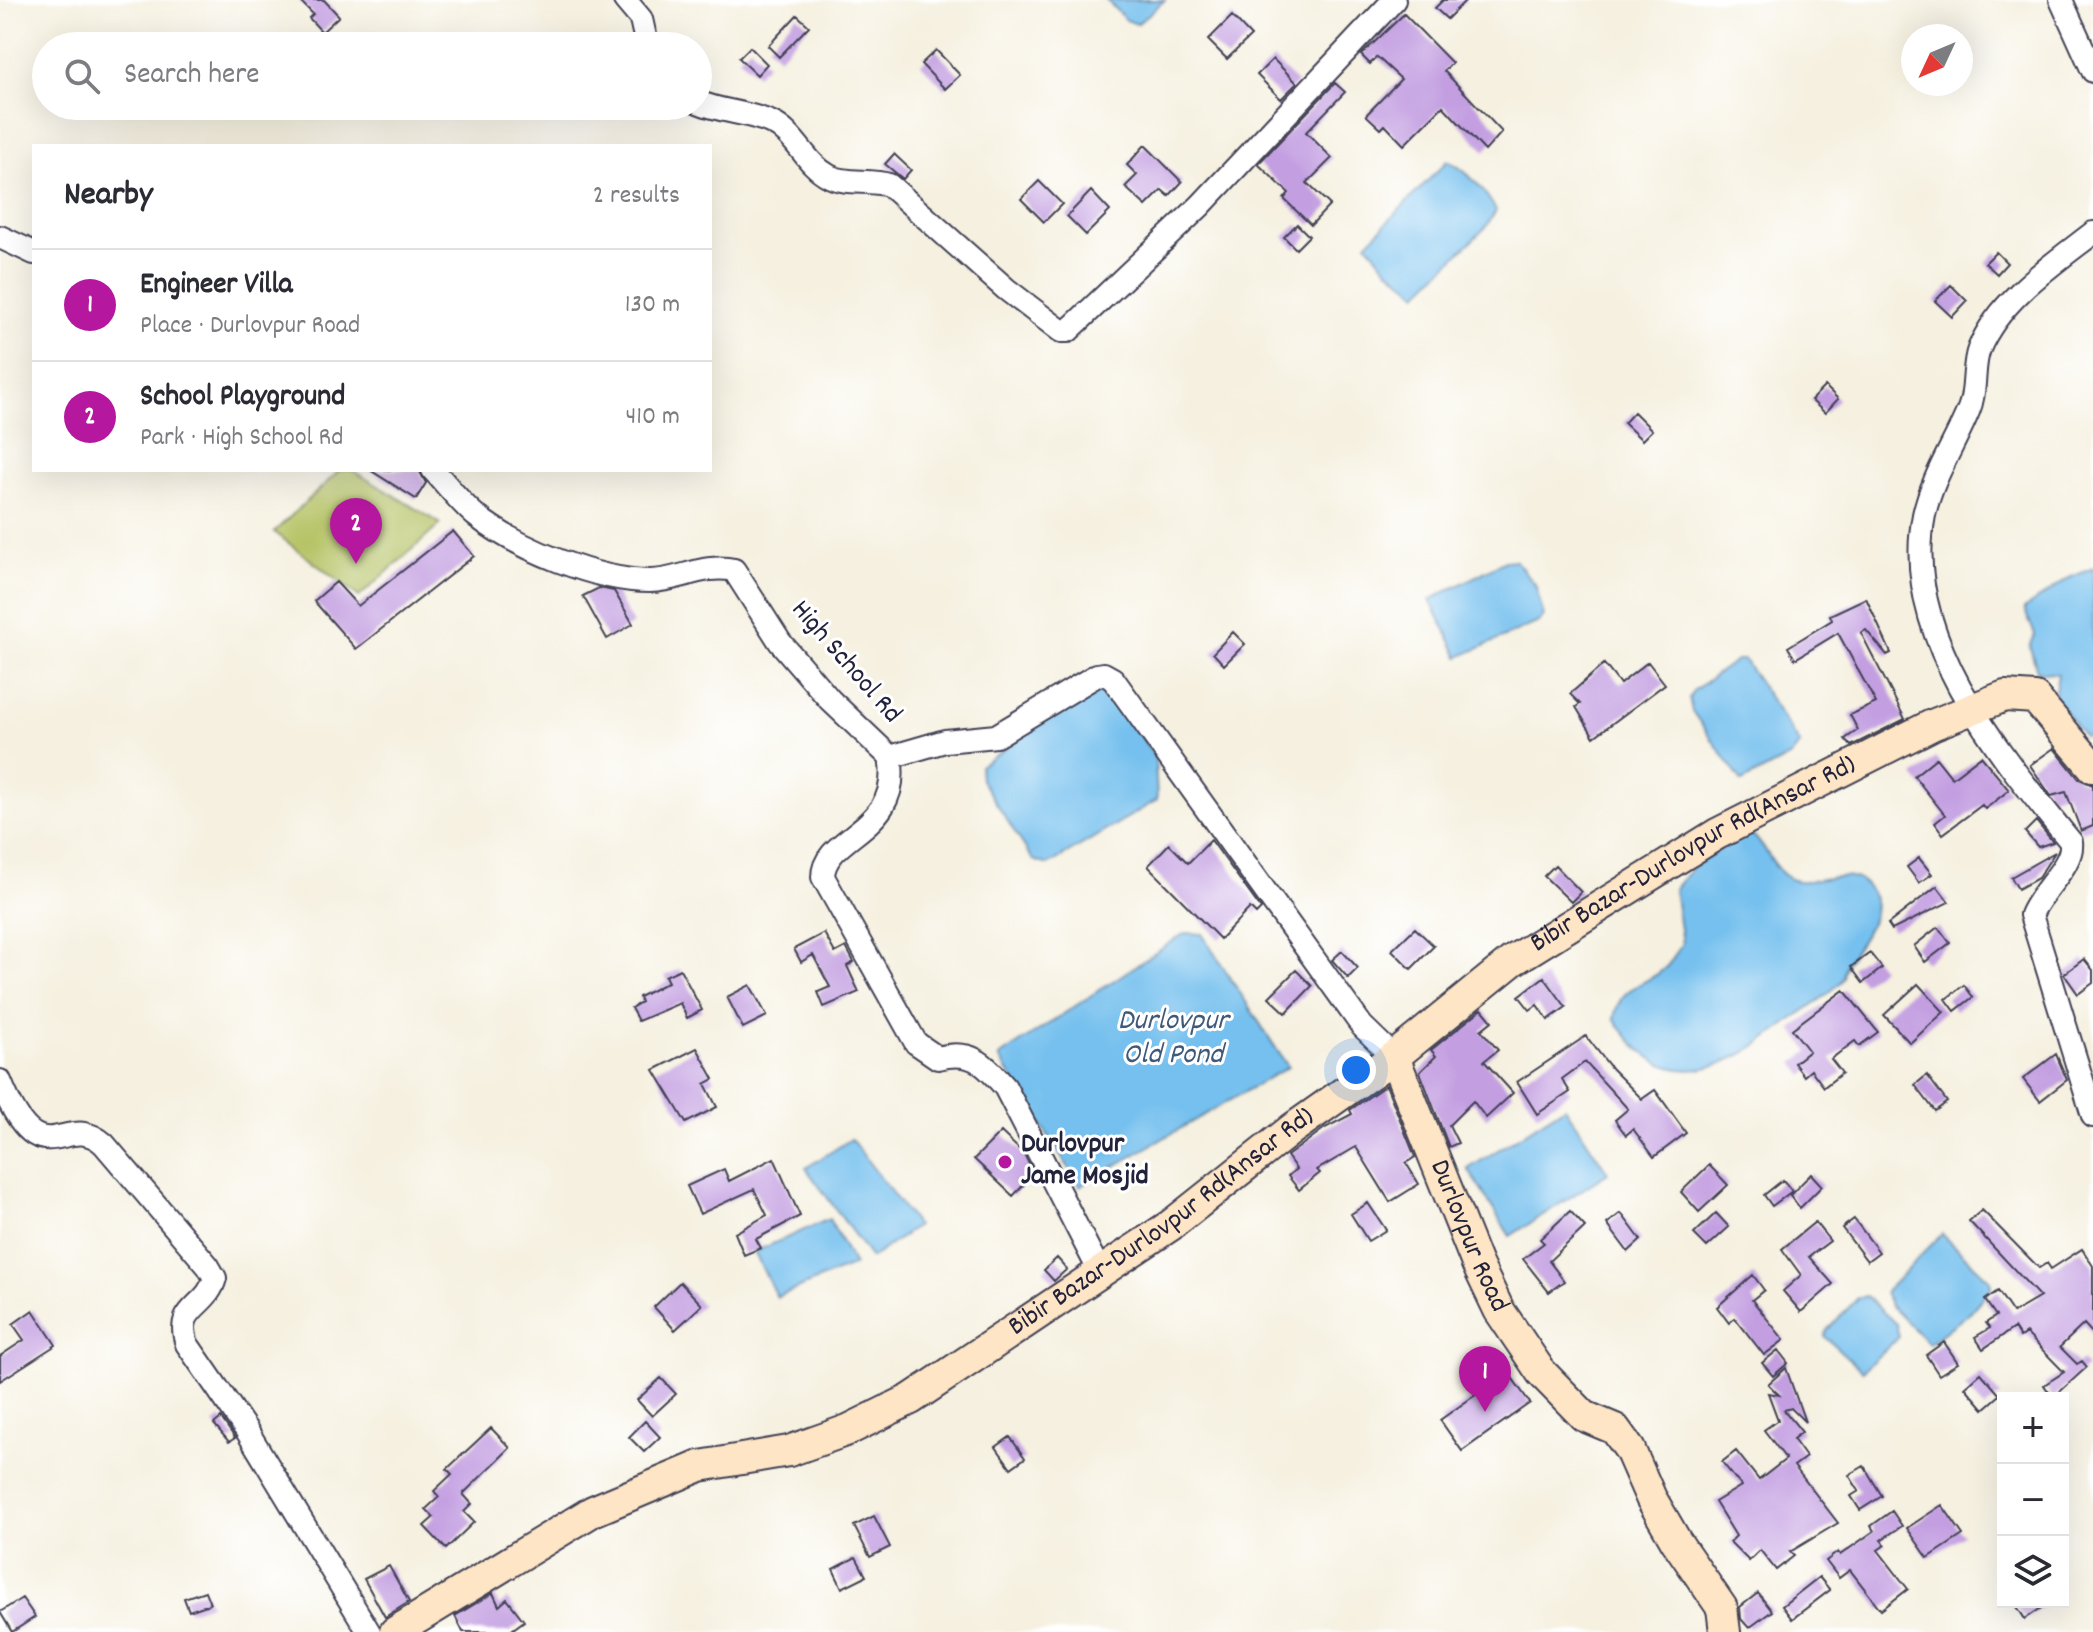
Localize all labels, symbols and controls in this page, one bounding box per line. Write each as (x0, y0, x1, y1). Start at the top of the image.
north arrow (1901, 24, 1973, 96)
search box (32, 32, 712, 120)
icon: search (60, 54, 104, 98)
text: Search here (124, 55, 260, 98)
text: Nearby (64, 172, 153, 221)
text: 2 results (593, 178, 680, 215)
text: Engineer Villa (140, 265, 293, 308)
text: 1 (87, 287, 93, 324)
text: 130 m (625, 287, 680, 324)
text: Place · Durlovpur Road (140, 308, 360, 345)
text: School Playground (140, 377, 345, 420)
text: 2 (84, 399, 96, 436)
text: 410 m (626, 399, 680, 436)
text: Park · High School Rd (140, 420, 343, 457)
pin: 2 (330, 498, 382, 564)
street label: High School Rd (780, 592, 910, 734)
street label: Bibir Bazar-Durlovpur Rd(Ansar Rd) (1523, 746, 1864, 965)
water label: Durlovpur Old Pond (1118, 1001, 1231, 1078)
your location (1336, 1050, 1376, 1090)
street label: Bibir Bazar-Durlovpur Rd(Ansar Rd) (1001, 1099, 1323, 1348)
place label: Durlovpur Jame Mosjid (1021, 1126, 1149, 1198)
marker: Durlovpur Jame Mosjid (996, 1153, 1014, 1171)
street label: Durlovpur Road (1417, 1154, 1517, 1320)
pin: 1 (1459, 1346, 1511, 1412)
map controls (1997, 1392, 2069, 1608)
button: + (1997, 1392, 2069, 1464)
button: − (1997, 1464, 2069, 1536)
button: layers (1997, 1536, 2069, 1608)

